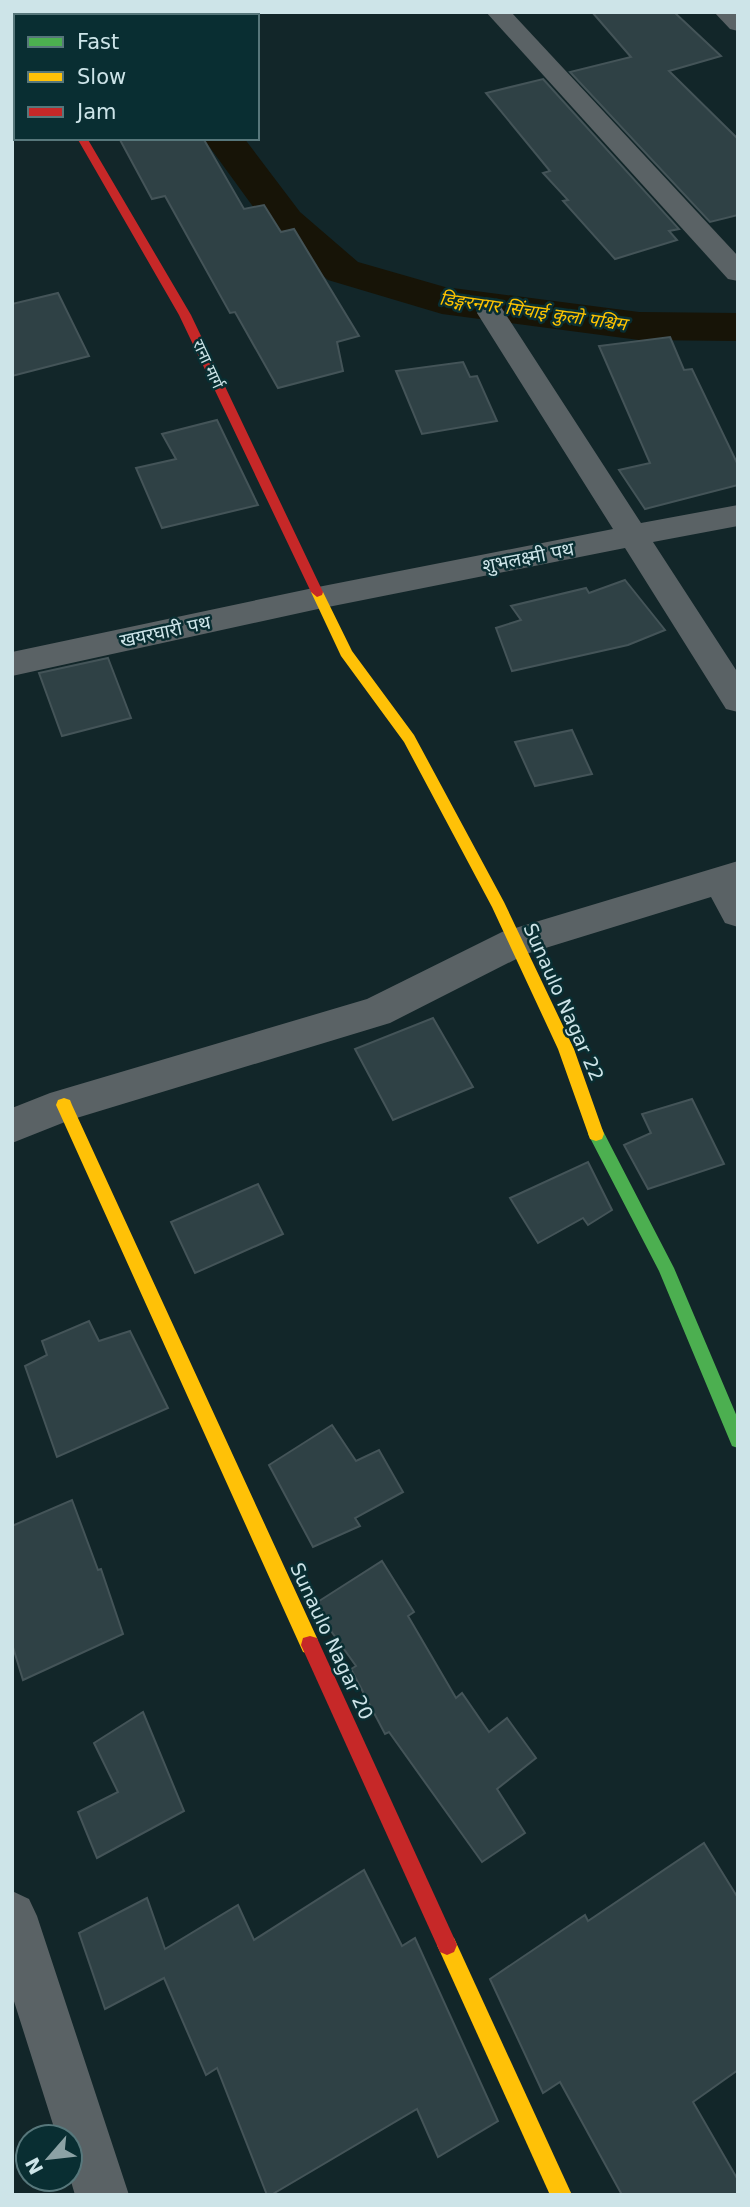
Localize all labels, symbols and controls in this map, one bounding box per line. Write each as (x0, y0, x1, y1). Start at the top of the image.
legend (14, 14, 259, 140)
text: Fast (77, 30, 119, 54)
text: Slow (77, 65, 126, 89)
text: Jam (75, 100, 117, 124)
water label: डिङ्गरनगर सिंचाई कुलो पश्चिम (438, 288, 631, 336)
street label: राना मार्ग (189, 337, 228, 392)
street label: शुभलक्ष्मी पथ (480, 537, 577, 579)
street label: खयरघारी पथ (118, 610, 213, 651)
street label: Sunaulo Nagar 22 (519, 920, 609, 1084)
street label: Sunaulo Nagar 20 (286, 1559, 378, 1723)
north arrow (14, 2123, 84, 2193)
text: N (21, 2154, 47, 2178)

